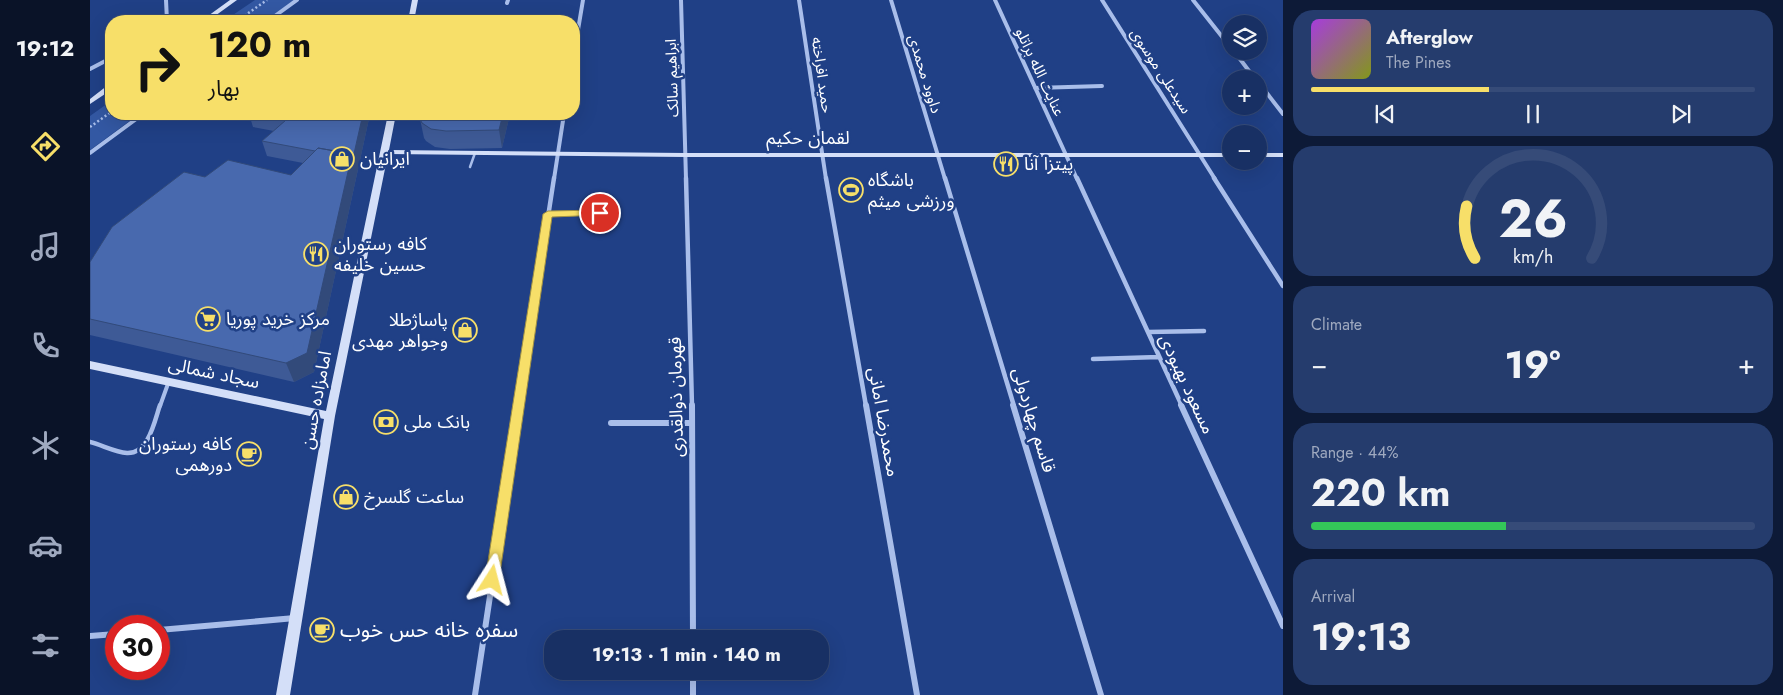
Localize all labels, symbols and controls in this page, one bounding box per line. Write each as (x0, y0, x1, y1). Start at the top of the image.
map controls (1222, 15, 1267, 170)
button: layers (1222, 15, 1267, 60)
text: 120 m (208, 20, 311, 70)
street label: عنایت الله براتلو (1010, 24, 1070, 120)
street label: سیدعلی موسوی (1125, 24, 1197, 118)
text: Afterglow (1386, 24, 1473, 51)
text: 19:12 (16, 32, 74, 64)
street label: داوود محمدی (903, 32, 947, 116)
icon: right (125, 35, 190, 100)
street label: حمید افراخته (806, 35, 838, 115)
street label: ابراهیم سالک (660, 38, 684, 118)
text: The Pines (1386, 51, 1451, 74)
button: + (1222, 70, 1267, 115)
text: بهار (208, 72, 240, 104)
icon: previous (1371, 100, 1399, 128)
icon: pause (1519, 100, 1547, 128)
icon: next (1667, 100, 1695, 128)
street label: لقمان حکیم (766, 125, 850, 151)
button: − (1222, 125, 1267, 170)
icon: directions (28, 129, 63, 164)
shop icon: ایرانیان (329, 146, 355, 172)
place label: ایرانیان (360, 146, 410, 172)
restaurant icon: پیتزا آنا (993, 151, 1019, 177)
place label: پیتزا آنا (1024, 151, 1073, 177)
place label: باشگاه ورزشی میثم (868, 167, 954, 214)
sports icon: باشگاه ورزشی میثم (838, 177, 864, 203)
text: 26 (1499, 181, 1567, 257)
pin (579, 192, 621, 234)
icon: arrive (586, 199, 614, 227)
icon: music (28, 229, 63, 264)
place label: کافه رستوران حسین خلیفه (334, 231, 428, 278)
restaurant icon: کافه رستوران حسین خلیفه (303, 241, 329, 267)
text: km/h (1513, 244, 1553, 270)
supermarket icon: مرکز خرید پوریا (195, 306, 221, 332)
place label: مرکز خرید پوریا (226, 306, 330, 332)
place label: پاساژطلا وجواهر مهدی (352, 307, 448, 354)
text: Climate (1311, 313, 1362, 336)
shop icon: پاساژطلا وجواهر مهدی (452, 317, 478, 343)
icon: phone (28, 328, 63, 363)
street label: مسعود بهبودی (1152, 330, 1222, 438)
street label: قهرمان ذوالقدری (662, 337, 690, 457)
text: 19° (1505, 337, 1561, 392)
text: − (1311, 344, 1328, 385)
text: + (1738, 344, 1755, 385)
street label: امامزاده حسن (294, 349, 338, 451)
street label: سجاد شمالی (166, 351, 262, 395)
street label: قاسم چهاردولی (1006, 364, 1062, 476)
street label: محمدرضا امانی (862, 365, 906, 479)
bank icon: بانک ملی (373, 409, 399, 435)
place label: بانک ملی (404, 409, 470, 435)
icon: climate (28, 428, 63, 463)
place label: کافه رستوران دورهمی (139, 431, 233, 478)
cafe icon: کافه رستوران دورهمی (236, 441, 262, 467)
text: Range · 44% (1311, 441, 1399, 464)
text: 220 km (1311, 465, 1451, 520)
shop icon: ساعت گلسرخ (333, 484, 359, 510)
place label: ساعت گلسرخ (364, 484, 464, 510)
icon: car (28, 528, 63, 563)
position arrow (465, 553, 517, 605)
text: Arrival (1311, 585, 1355, 608)
text: 19:13 (1311, 609, 1411, 664)
speed limit sign: 30 (105, 615, 170, 680)
place label: سفره خانه حس خوب (340, 615, 518, 645)
cafe icon: سفره خانه حس خوب (309, 617, 335, 643)
icon: filters (28, 628, 63, 663)
text: 19:13 · 1 min · 140 m (592, 641, 781, 668)

